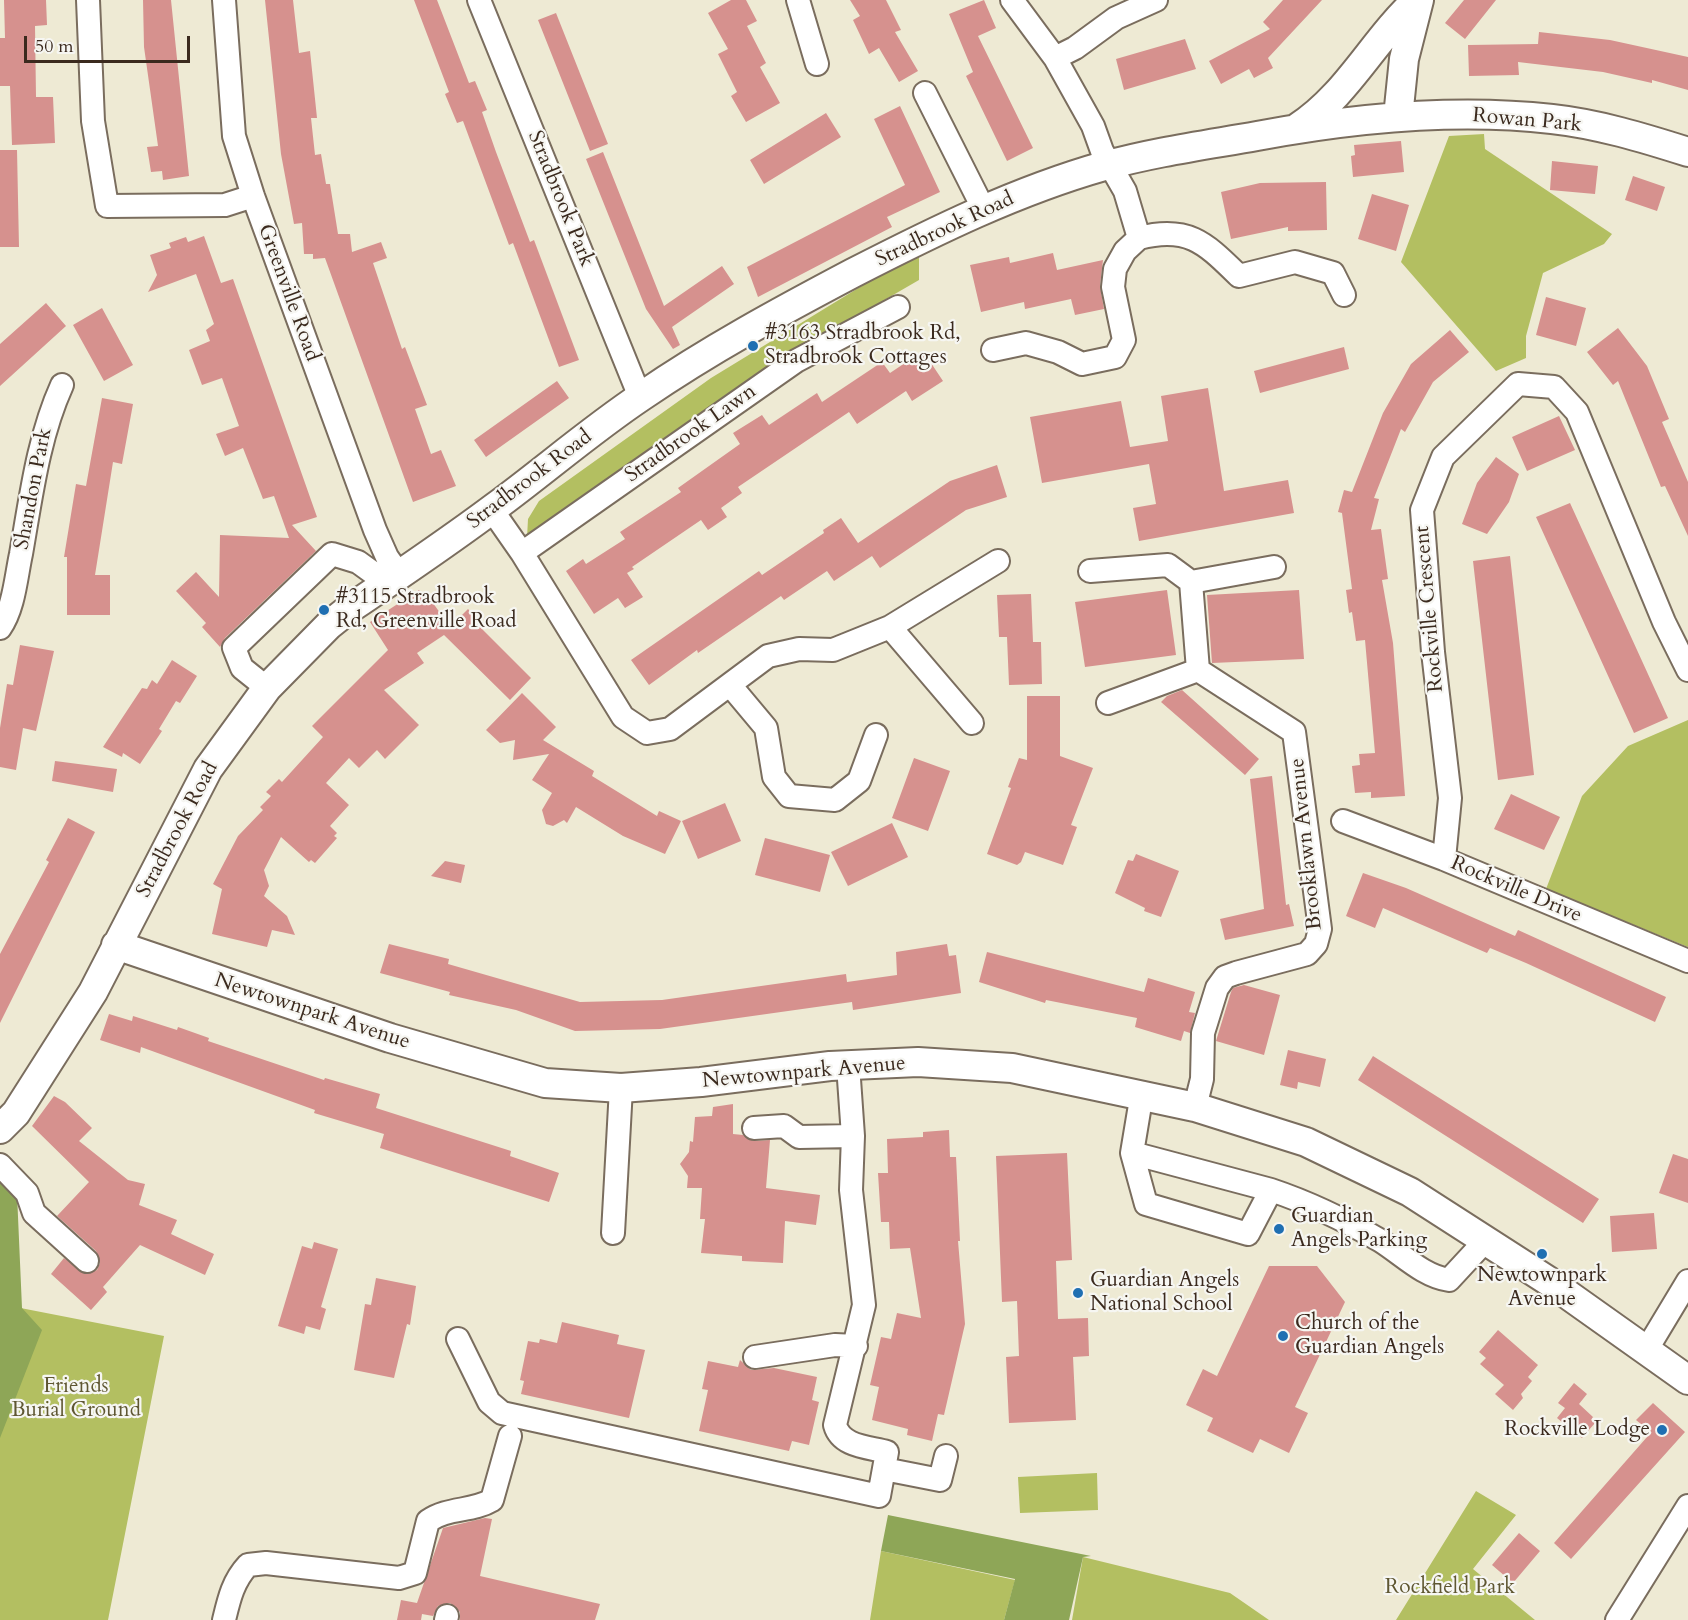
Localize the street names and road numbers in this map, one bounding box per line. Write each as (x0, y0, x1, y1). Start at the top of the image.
street label: Rowan Park (1471, 104, 1583, 138)
street label: Stradbrook Park (521, 128, 599, 270)
street label: Stradbrook Road (872, 187, 1018, 273)
street label: Greenville Road (252, 221, 324, 365)
street label: Stradbrook Lawn (621, 379, 761, 489)
street label: Stradbrook Road (463, 425, 597, 535)
street label: Shandon Park (10, 426, 58, 552)
street label: Rockville Crescent (1410, 525, 1450, 693)
street label: Brooklawn Avenue (1285, 757, 1329, 931)
street label: Stradbrook Road (132, 758, 224, 902)
street label: Rockville Drive (1447, 851, 1585, 929)
street label: Newtownpark Avenue (211, 969, 413, 1055)
street label: Newtownpark Avenue (701, 1052, 907, 1094)

